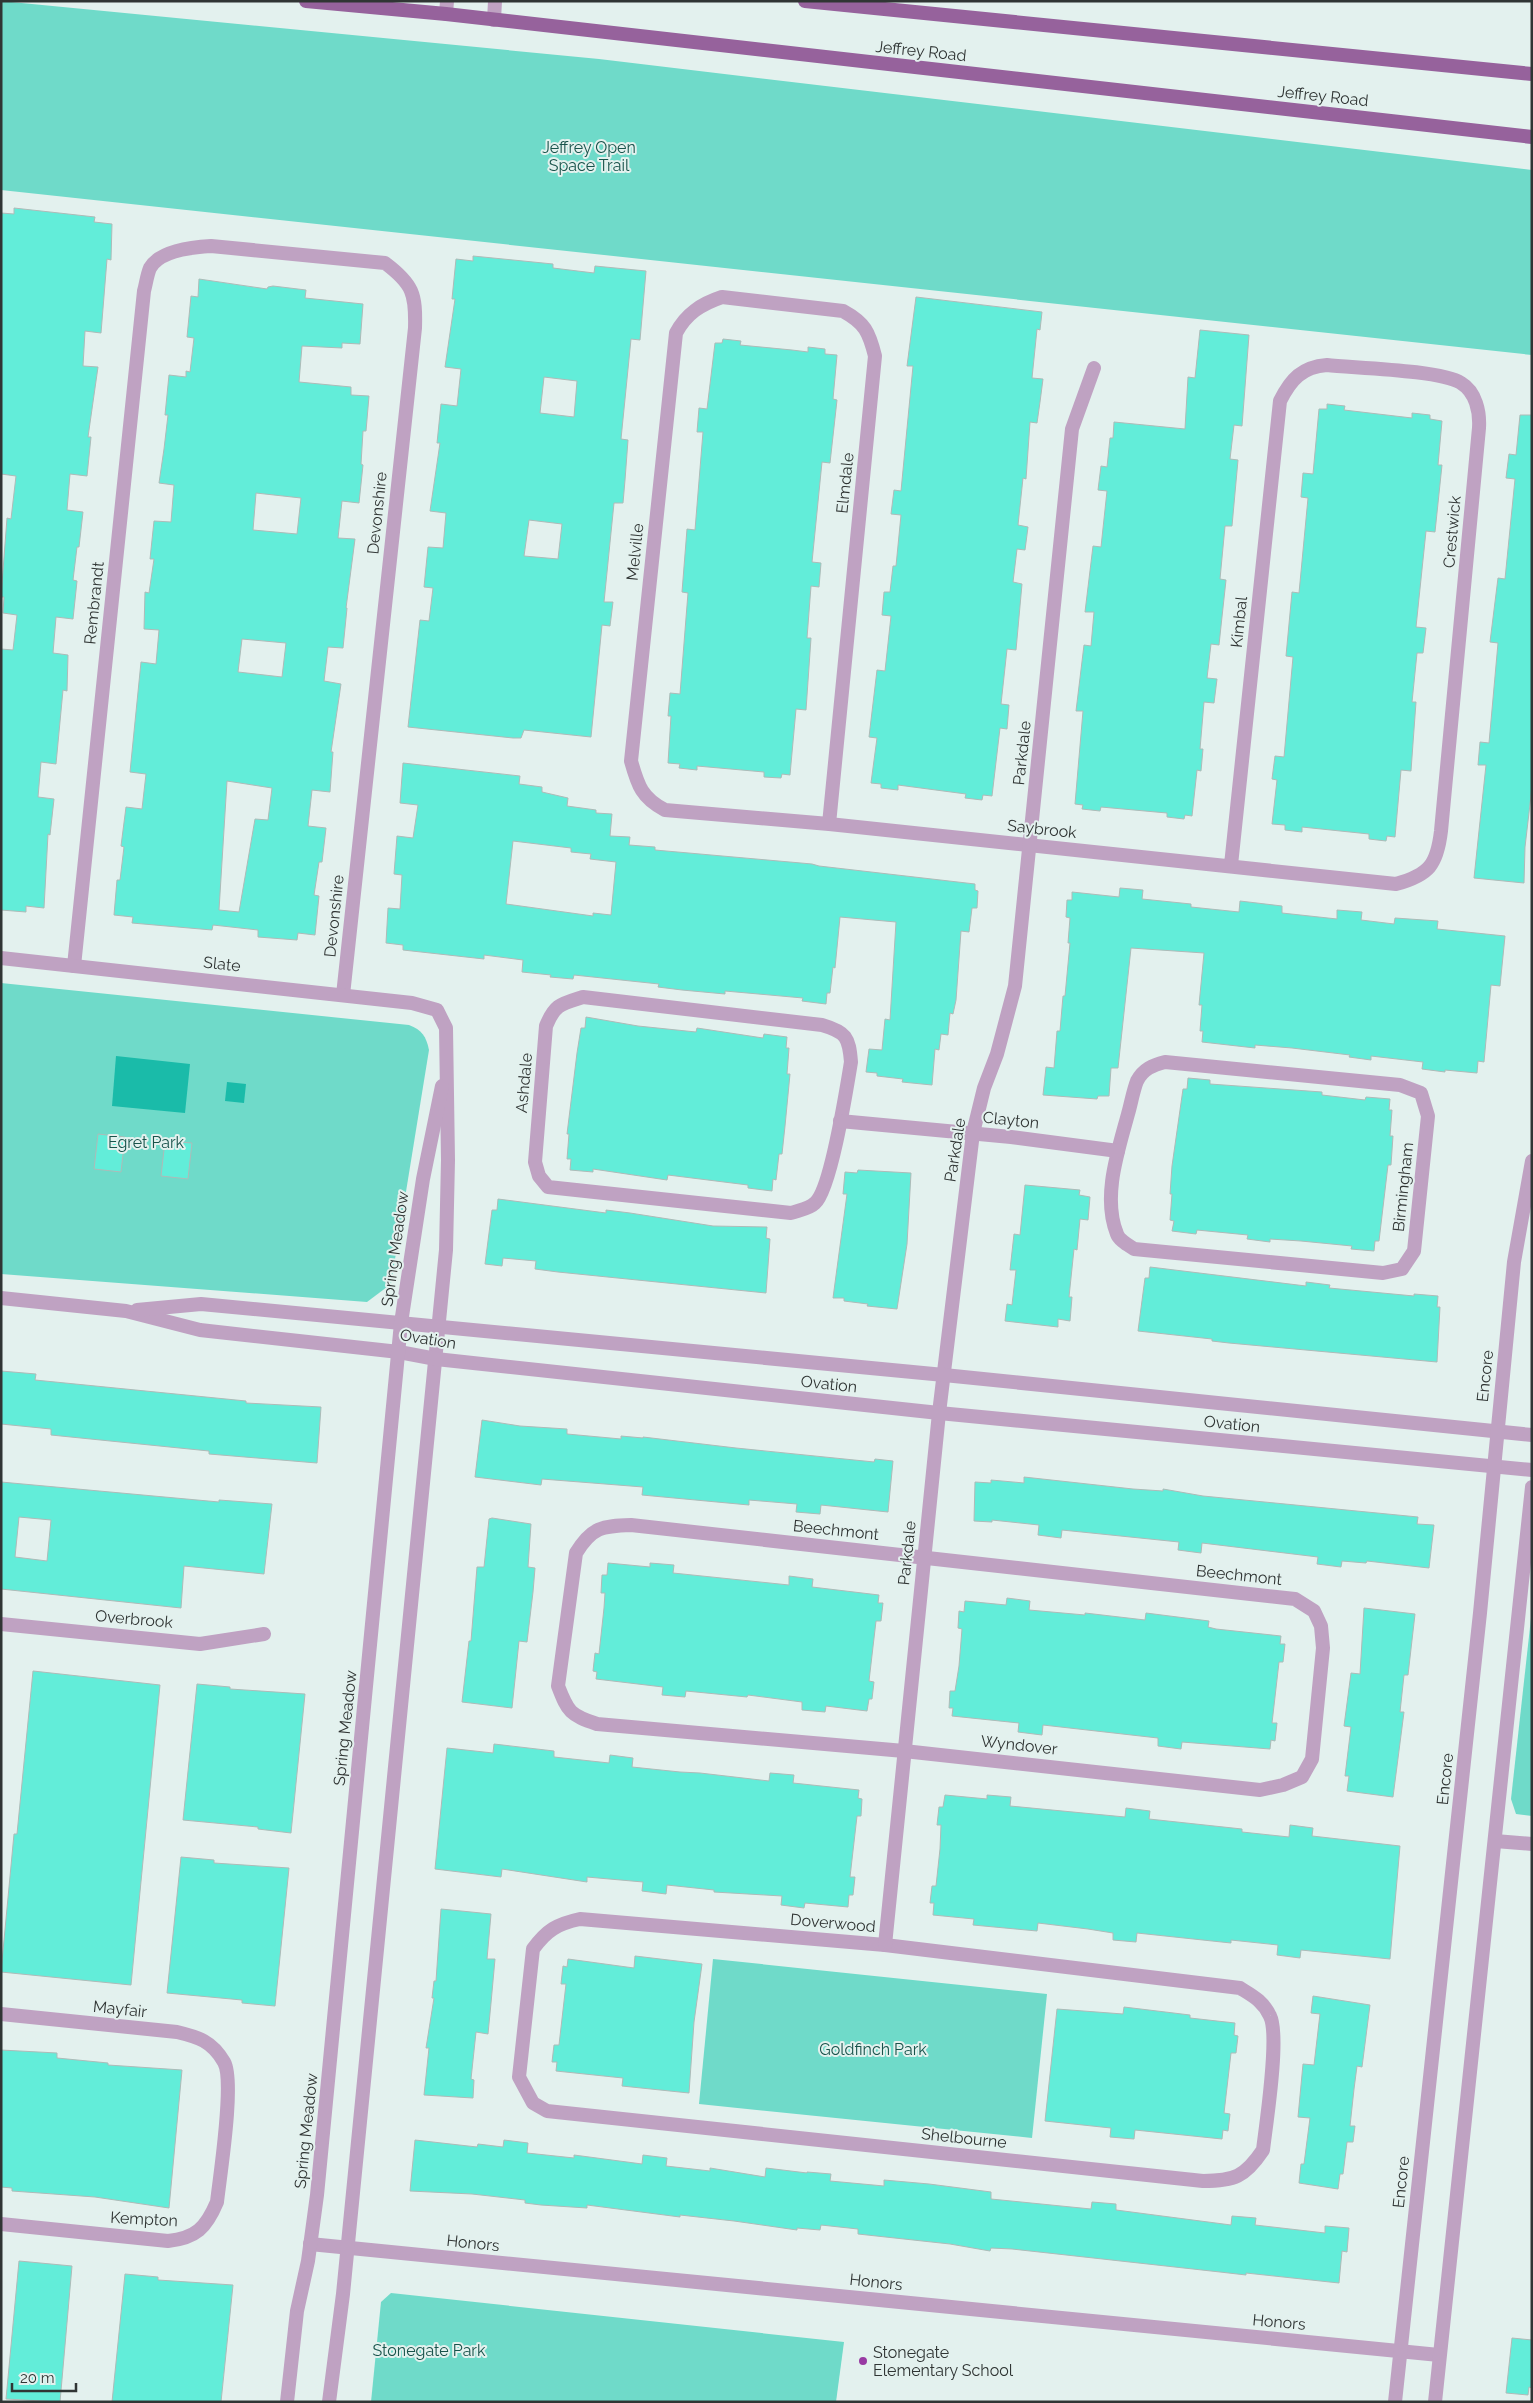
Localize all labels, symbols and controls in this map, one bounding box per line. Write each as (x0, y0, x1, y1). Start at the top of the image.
street label: Jeffrey Road (875, 37, 967, 65)
street label: Jeffrey Road (1277, 82, 1369, 110)
park label: Jeffrey Open Space Trail (542, 138, 636, 175)
street label: Elmdale (832, 452, 858, 514)
street label: Devonshire (363, 471, 391, 555)
street label: Crestwick (1439, 495, 1465, 569)
street label: Melville (623, 522, 647, 582)
street label: Rembrandt (80, 560, 108, 645)
street label: Kimbal (1227, 595, 1251, 649)
street label: Parkdale (1009, 720, 1035, 786)
street label: Saybrook (1006, 816, 1078, 842)
street label: Devonshire (320, 874, 348, 958)
street label: Slate (202, 953, 242, 975)
street label: Ashdale (512, 1052, 536, 1114)
street label: Clayton (982, 1108, 1040, 1132)
street label: Parkdale (941, 1117, 969, 1183)
park label: Egret Park (108, 1133, 185, 1152)
street label: Birmingham (1389, 1141, 1417, 1233)
street label: Spring Meadow (378, 1190, 412, 1308)
street label: Ovation (399, 1325, 457, 1353)
street label: Encore (1473, 1349, 1497, 1403)
street label: Ovation (800, 1372, 858, 1396)
street label: Ovation (1203, 1412, 1261, 1436)
street label: Beechmont (792, 1516, 881, 1544)
street label: Parkdale (894, 1520, 920, 1586)
street label: Beechmont (1195, 1561, 1284, 1589)
street label: Overbrook (94, 1606, 174, 1632)
street label: Spring Meadow (329, 1669, 361, 1787)
street label: Wyndover (980, 1732, 1059, 1759)
street label: Encore (1433, 1752, 1457, 1806)
street label: Doverwood (790, 1910, 877, 1936)
street label: Mayfair (92, 1997, 148, 2021)
park label: Goldfinch Park (819, 2040, 927, 2059)
street label: Spring Meadow (290, 2072, 322, 2190)
street label: Shelbourne (920, 2124, 1008, 2152)
street label: Encore (1389, 2155, 1413, 2209)
street label: Kempton (110, 2208, 178, 2230)
street label: Honors (445, 2231, 501, 2255)
street label: Honors (848, 2270, 904, 2294)
street label: Honors (1252, 2310, 1307, 2334)
park label: Stonegate Park (373, 2341, 486, 2360)
place label: Stonegate Elementary School (873, 2343, 1014, 2380)
marker: Stonegate Elementary School (857, 2355, 869, 2367)
scale bar (12, 2360, 76, 2392)
text: 20 m (20, 2369, 55, 2387)

